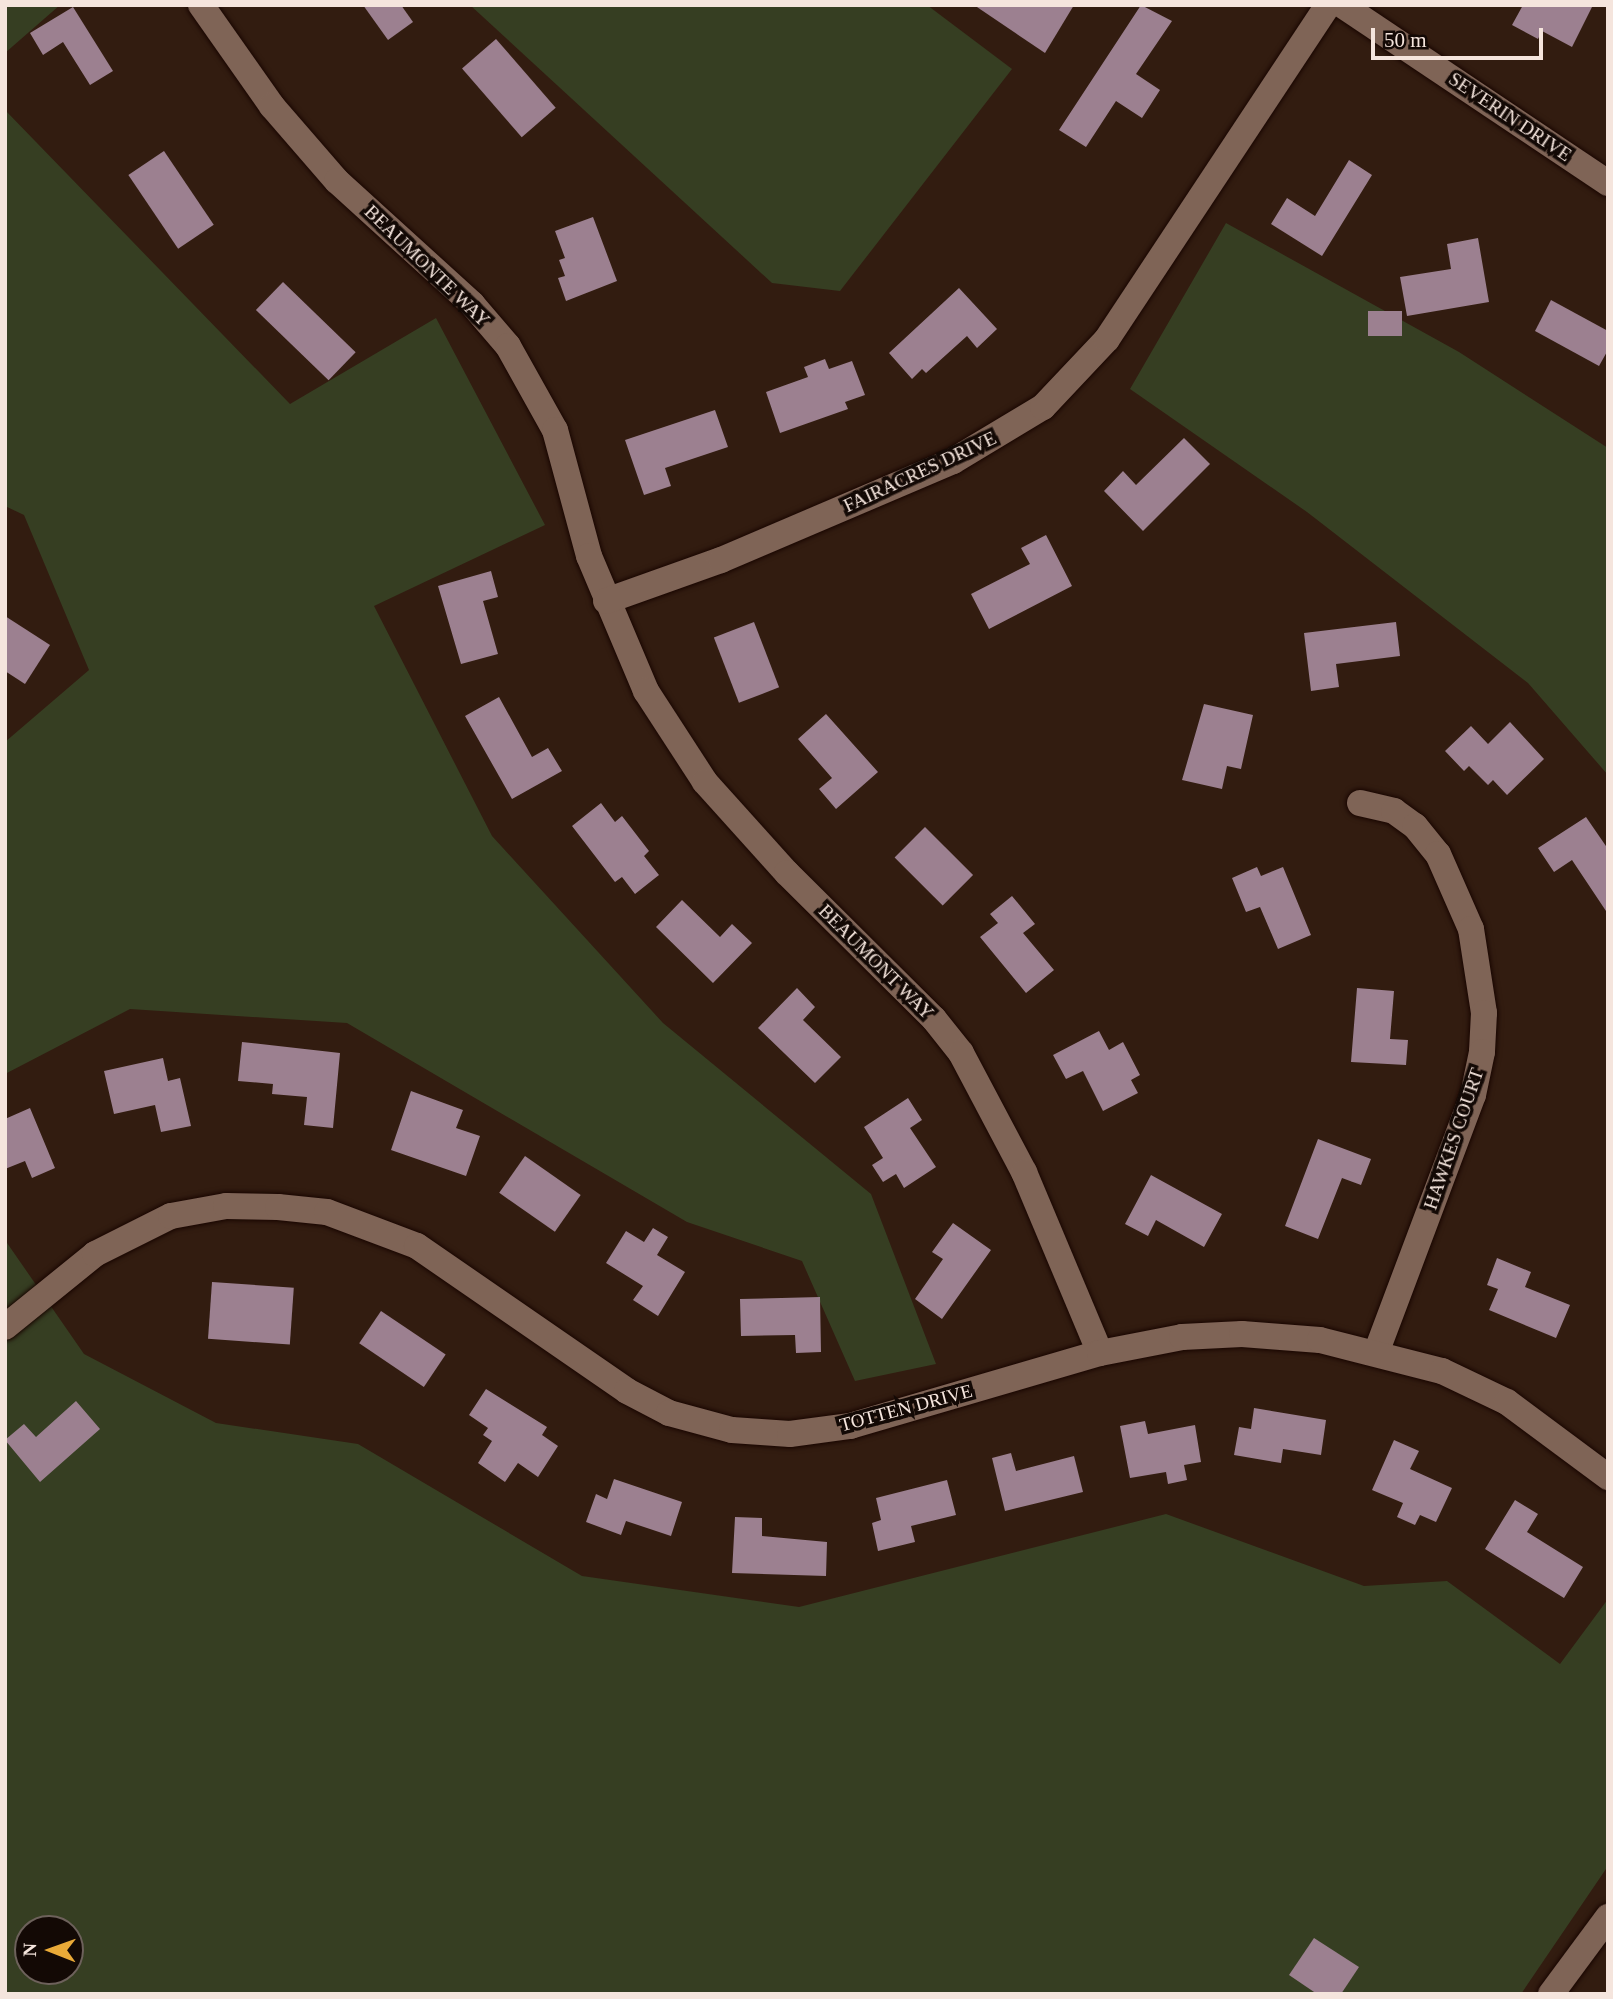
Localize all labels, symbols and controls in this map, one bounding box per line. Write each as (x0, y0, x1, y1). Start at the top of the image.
scale bar (1375, 14, 1546, 58)
text: 50 m (1384, 28, 1427, 52)
street label: SEVERIN DRIVE (1444, 68, 1576, 166)
street label: BEAUMONTE WAY (360, 200, 494, 332)
street label: FAIRACRES DRIVE (840, 427, 1000, 517)
street label: BEAUMONT WAY (814, 900, 938, 1024)
street label: HAWKES COURT (1419, 1065, 1489, 1213)
street label: TOTTEN DRIVE (837, 1379, 975, 1437)
north arrow (14, 1915, 84, 1985)
text: N (19, 1943, 40, 1957)

